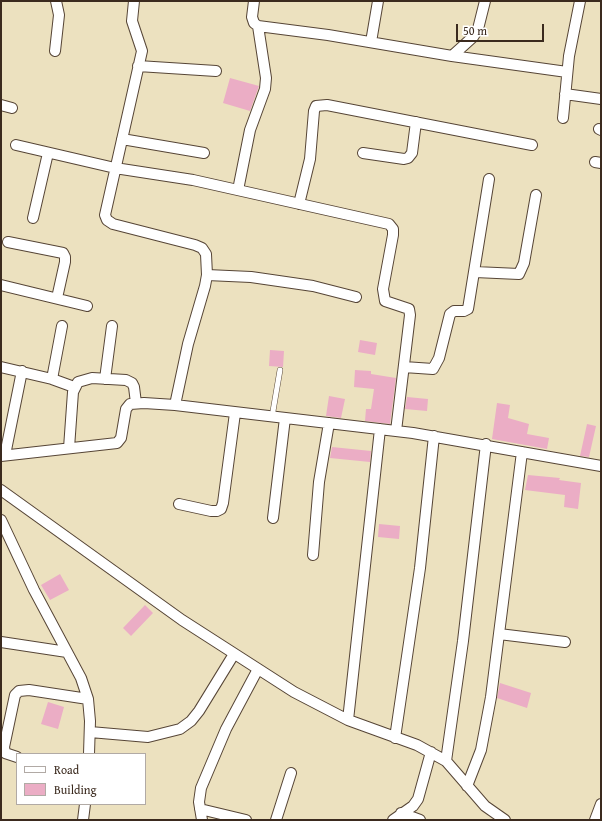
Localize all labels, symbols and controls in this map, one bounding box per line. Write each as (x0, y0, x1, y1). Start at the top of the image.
scale bar (458, 16, 546, 42)
text: 50 m (463, 22, 487, 39)
legend (16, 753, 146, 805)
text: Road (54, 761, 79, 778)
text: Building (54, 781, 97, 798)

